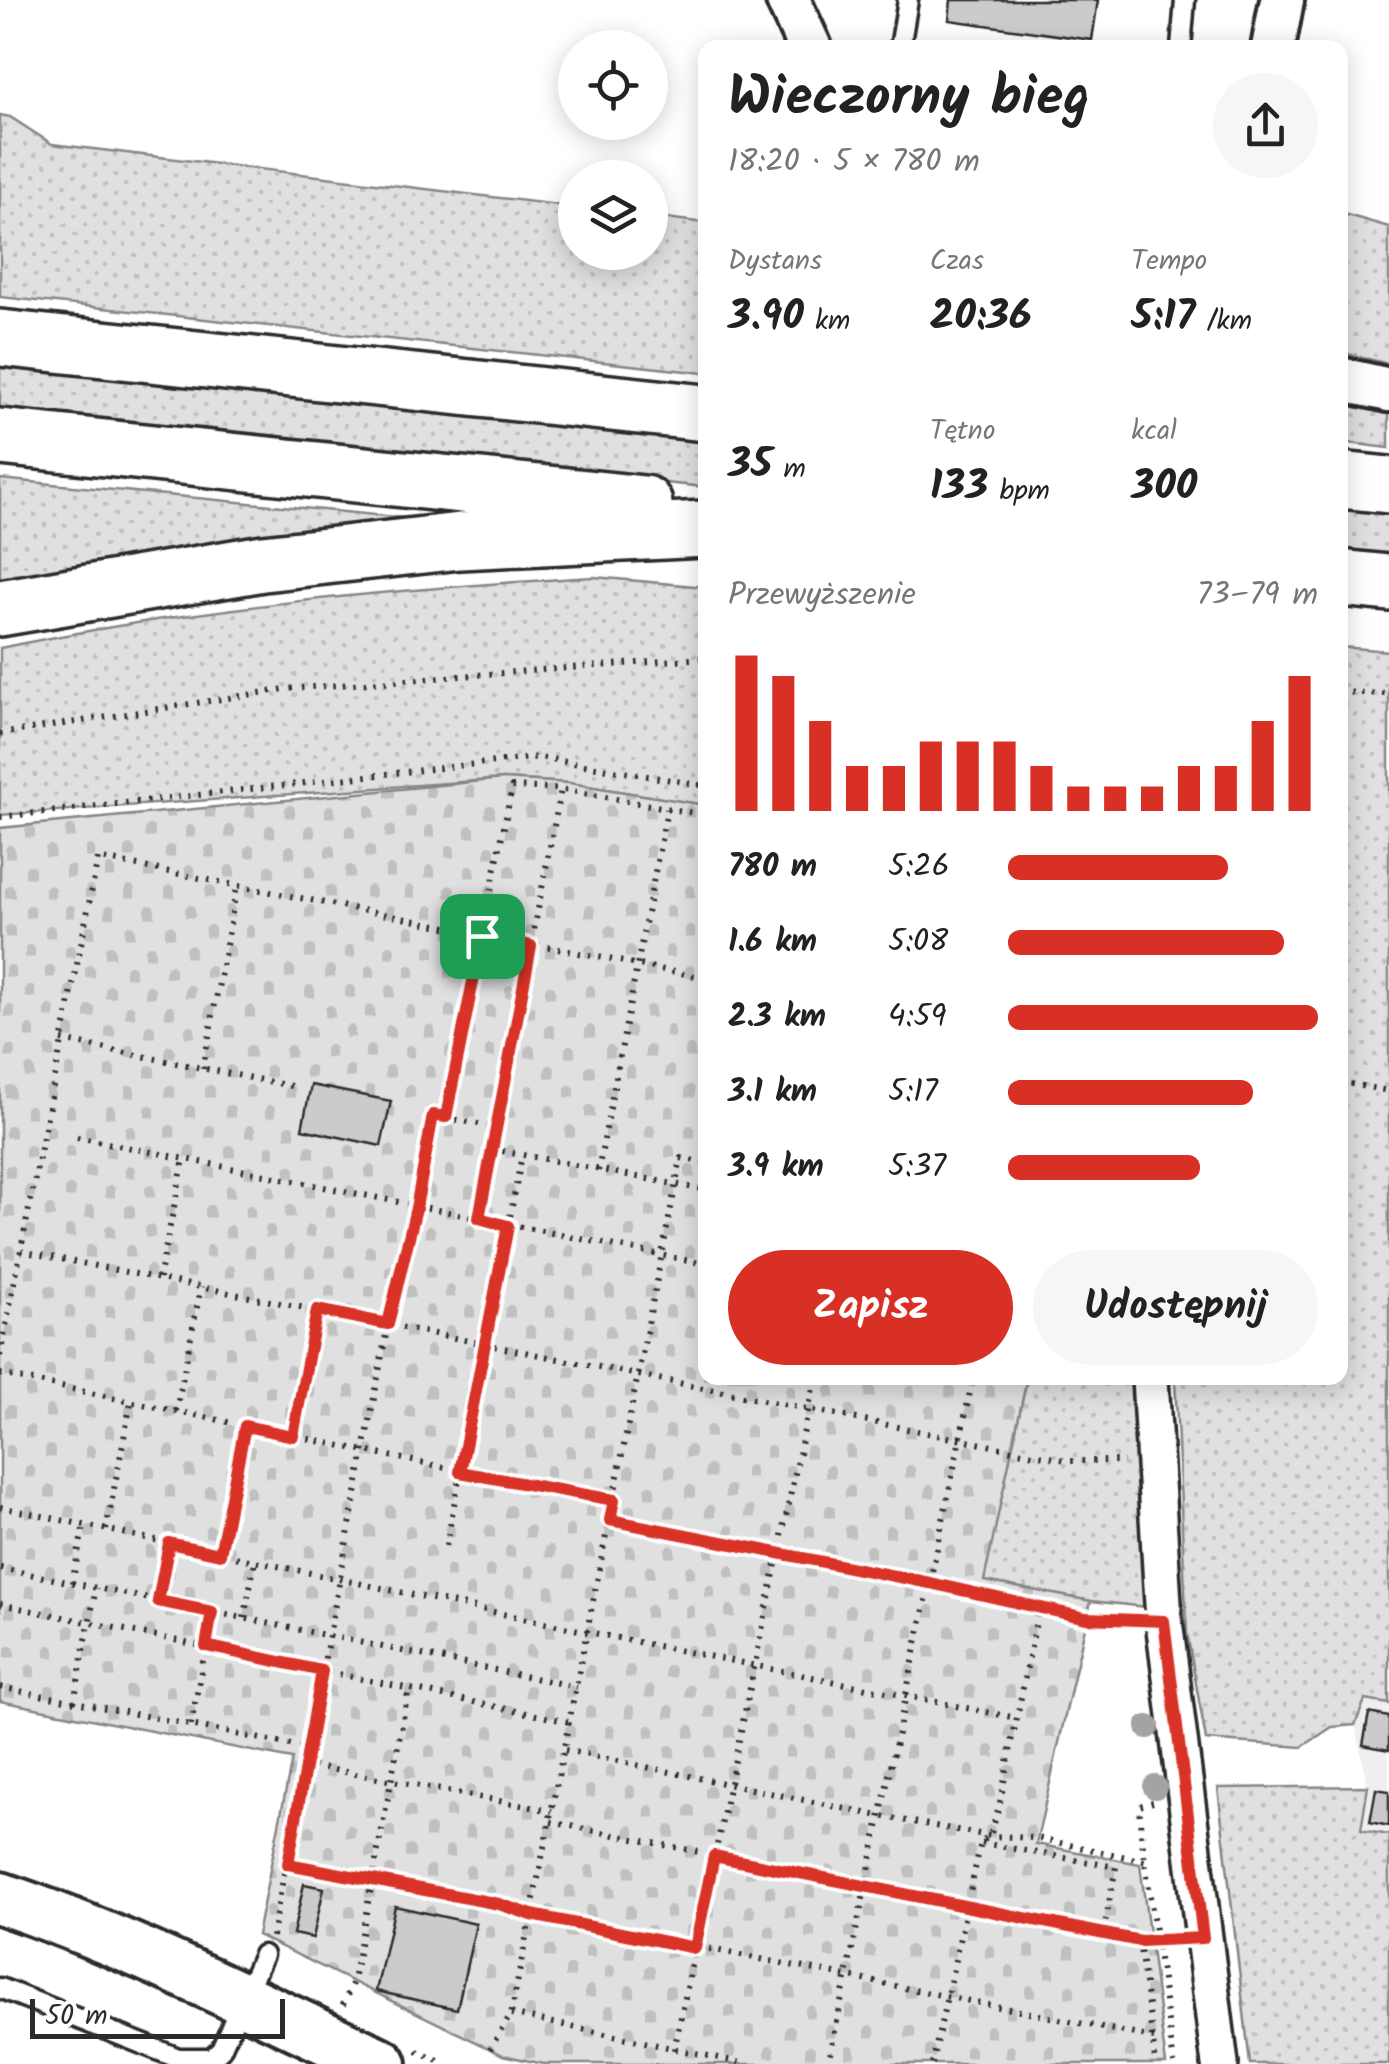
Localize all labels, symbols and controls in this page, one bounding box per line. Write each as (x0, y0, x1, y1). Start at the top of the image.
map controls (558, 30, 668, 270)
button: locate (558, 30, 668, 140)
text: Wieczorny bieg (728, 56, 1090, 143)
button: share (1213, 73, 1318, 178)
text: 18:20 · 5 × 780 m (728, 137, 980, 188)
button: layers (558, 160, 668, 270)
text: Dystans (728, 239, 822, 284)
text: Czas (930, 239, 984, 284)
text: Tempo (1131, 239, 1207, 284)
text: 3.90 (728, 284, 804, 351)
text: 20:36 (930, 284, 1032, 351)
text: 5:17 (1131, 284, 1195, 351)
text: km (804, 299, 850, 344)
text: /km (1195, 299, 1252, 344)
text: Tętno (930, 409, 995, 454)
text: kcal (1131, 409, 1177, 454)
text: 35 (728, 432, 772, 499)
text: m (772, 447, 806, 492)
text: 133 (930, 454, 988, 521)
text: 300 (1131, 454, 1197, 521)
text: bpm (988, 469, 1050, 514)
text: Przewyższenie (728, 570, 916, 621)
text: 73–79 m (1197, 570, 1318, 621)
text: 780 m (728, 842, 817, 893)
text: 5:26 (888, 842, 949, 893)
pin (440, 894, 525, 979)
icon: arrive (455, 909, 510, 964)
text: 1.6 km (728, 917, 817, 968)
text: 5:08 (888, 917, 948, 968)
text: 2.3 km (728, 992, 826, 1043)
text: 4:59 (888, 992, 946, 1043)
text: 3.1 km (728, 1067, 817, 1118)
text: 5:17 (888, 1067, 938, 1118)
text: 3.9 km (728, 1142, 824, 1193)
text: 5:37 (888, 1142, 946, 1193)
button: Zapisz (728, 1250, 1013, 1365)
button: Udostępnij (1033, 1250, 1318, 1365)
scale bar (30, 1994, 285, 2038)
text: 50 m (45, 1994, 108, 2039)

